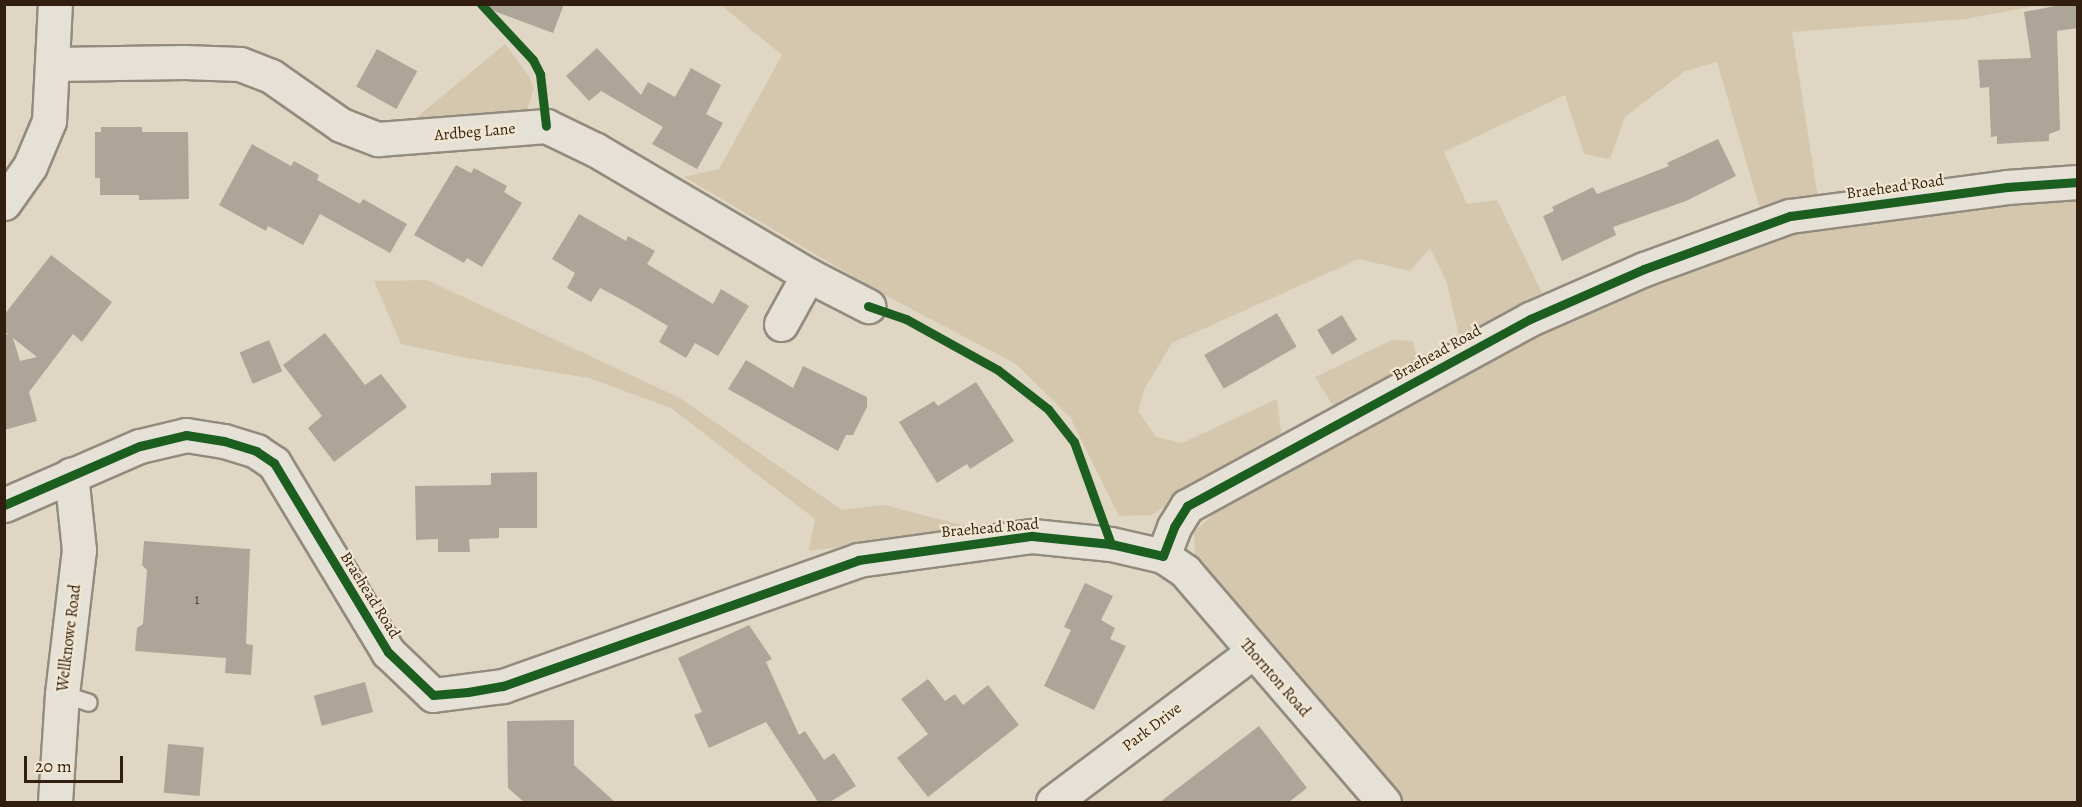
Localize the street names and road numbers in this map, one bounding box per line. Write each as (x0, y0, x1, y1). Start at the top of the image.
street label: Ardbeg Lane (434, 119, 516, 145)
street label: Braehead Road (1845, 171, 1945, 203)
street label: Braehead Road (1389, 321, 1485, 385)
street label: Braehead Road (940, 514, 1040, 542)
street label: Braehead Road (336, 548, 404, 642)
street label: Wellknowe Road (53, 583, 85, 693)
street label: Thornton Road (1236, 635, 1314, 721)
street label: Park Drive (1119, 699, 1185, 755)

